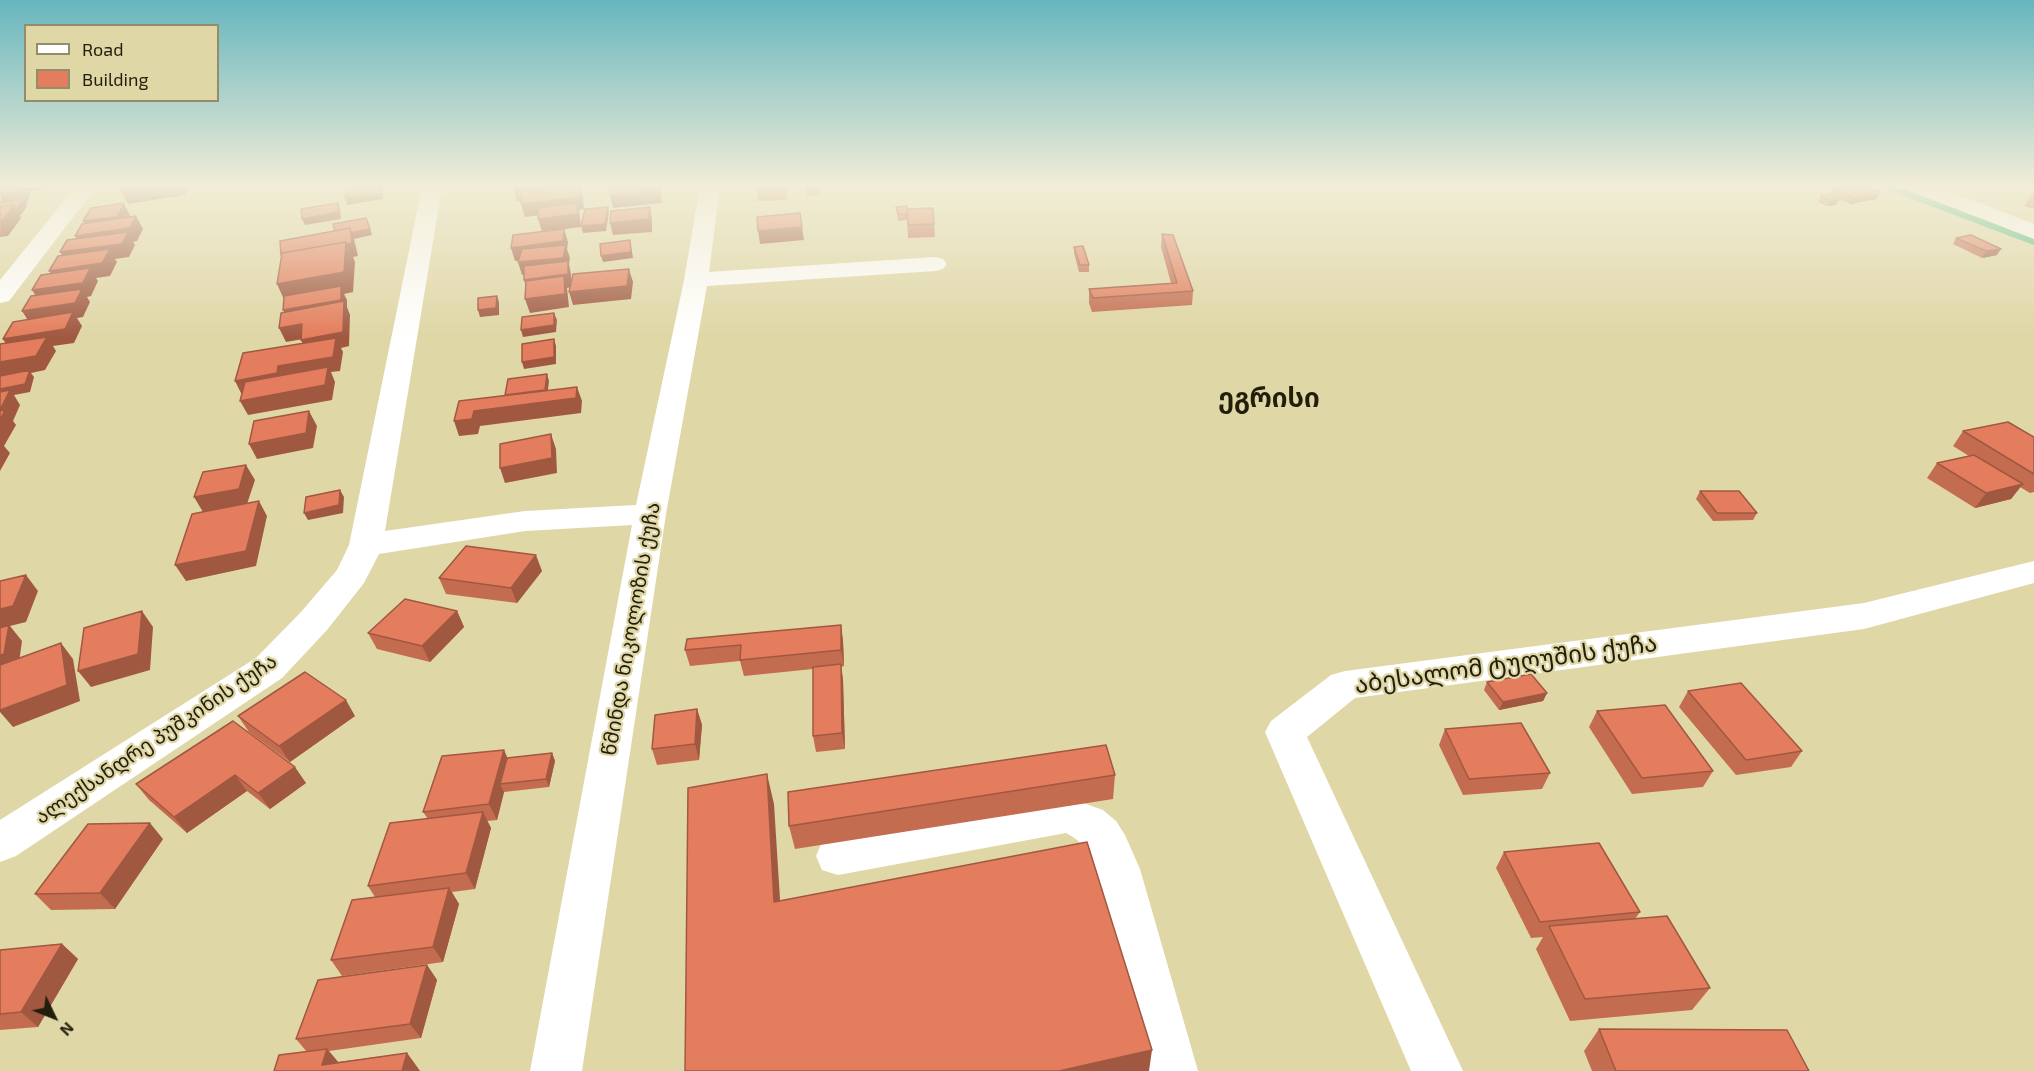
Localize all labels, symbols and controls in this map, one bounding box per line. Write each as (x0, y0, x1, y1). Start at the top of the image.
legend (24, 24, 219, 102)
text: Road (82, 38, 123, 60)
text: Building (82, 68, 149, 90)
district label: ეგრისი (1218, 382, 1320, 414)
street label: წმინდა ნიკოლოზის ქუჩა (597, 501, 665, 757)
street label: აბესალომ ტუღუშის ქუჩა (1353, 629, 1659, 699)
street label: ალექსანდრე პუშკინის ქუჩა (31, 649, 281, 829)
north arrow (24, 987, 84, 1047)
text: N (57, 1019, 78, 1040)

